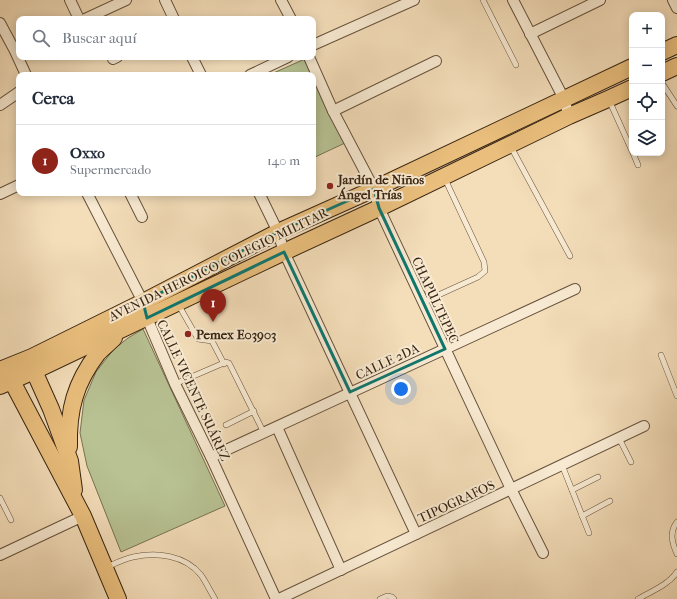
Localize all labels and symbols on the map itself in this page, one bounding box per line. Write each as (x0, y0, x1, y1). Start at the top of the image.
place label: Jardín de Niños Ángel Trías (336, 172, 424, 203)
marker: Jardín de Niños Ángel Trías (325, 181, 335, 191)
street label: AVENIDA HEROICO COLEGIO MILITAR (105, 204, 331, 325)
street label: CHAPULTEPEC (409, 255, 462, 346)
pin: 1 (200, 289, 226, 322)
street label: CALLE VICENTE SUÁREZ (154, 317, 233, 464)
place label: Pemex E03903 (196, 327, 276, 343)
marker: Pemex E03903 (183, 329, 193, 339)
street label: CALLE 2DA (353, 340, 422, 383)
your location (391, 379, 411, 399)
street label: TIPOGRAFOS (415, 477, 497, 526)

